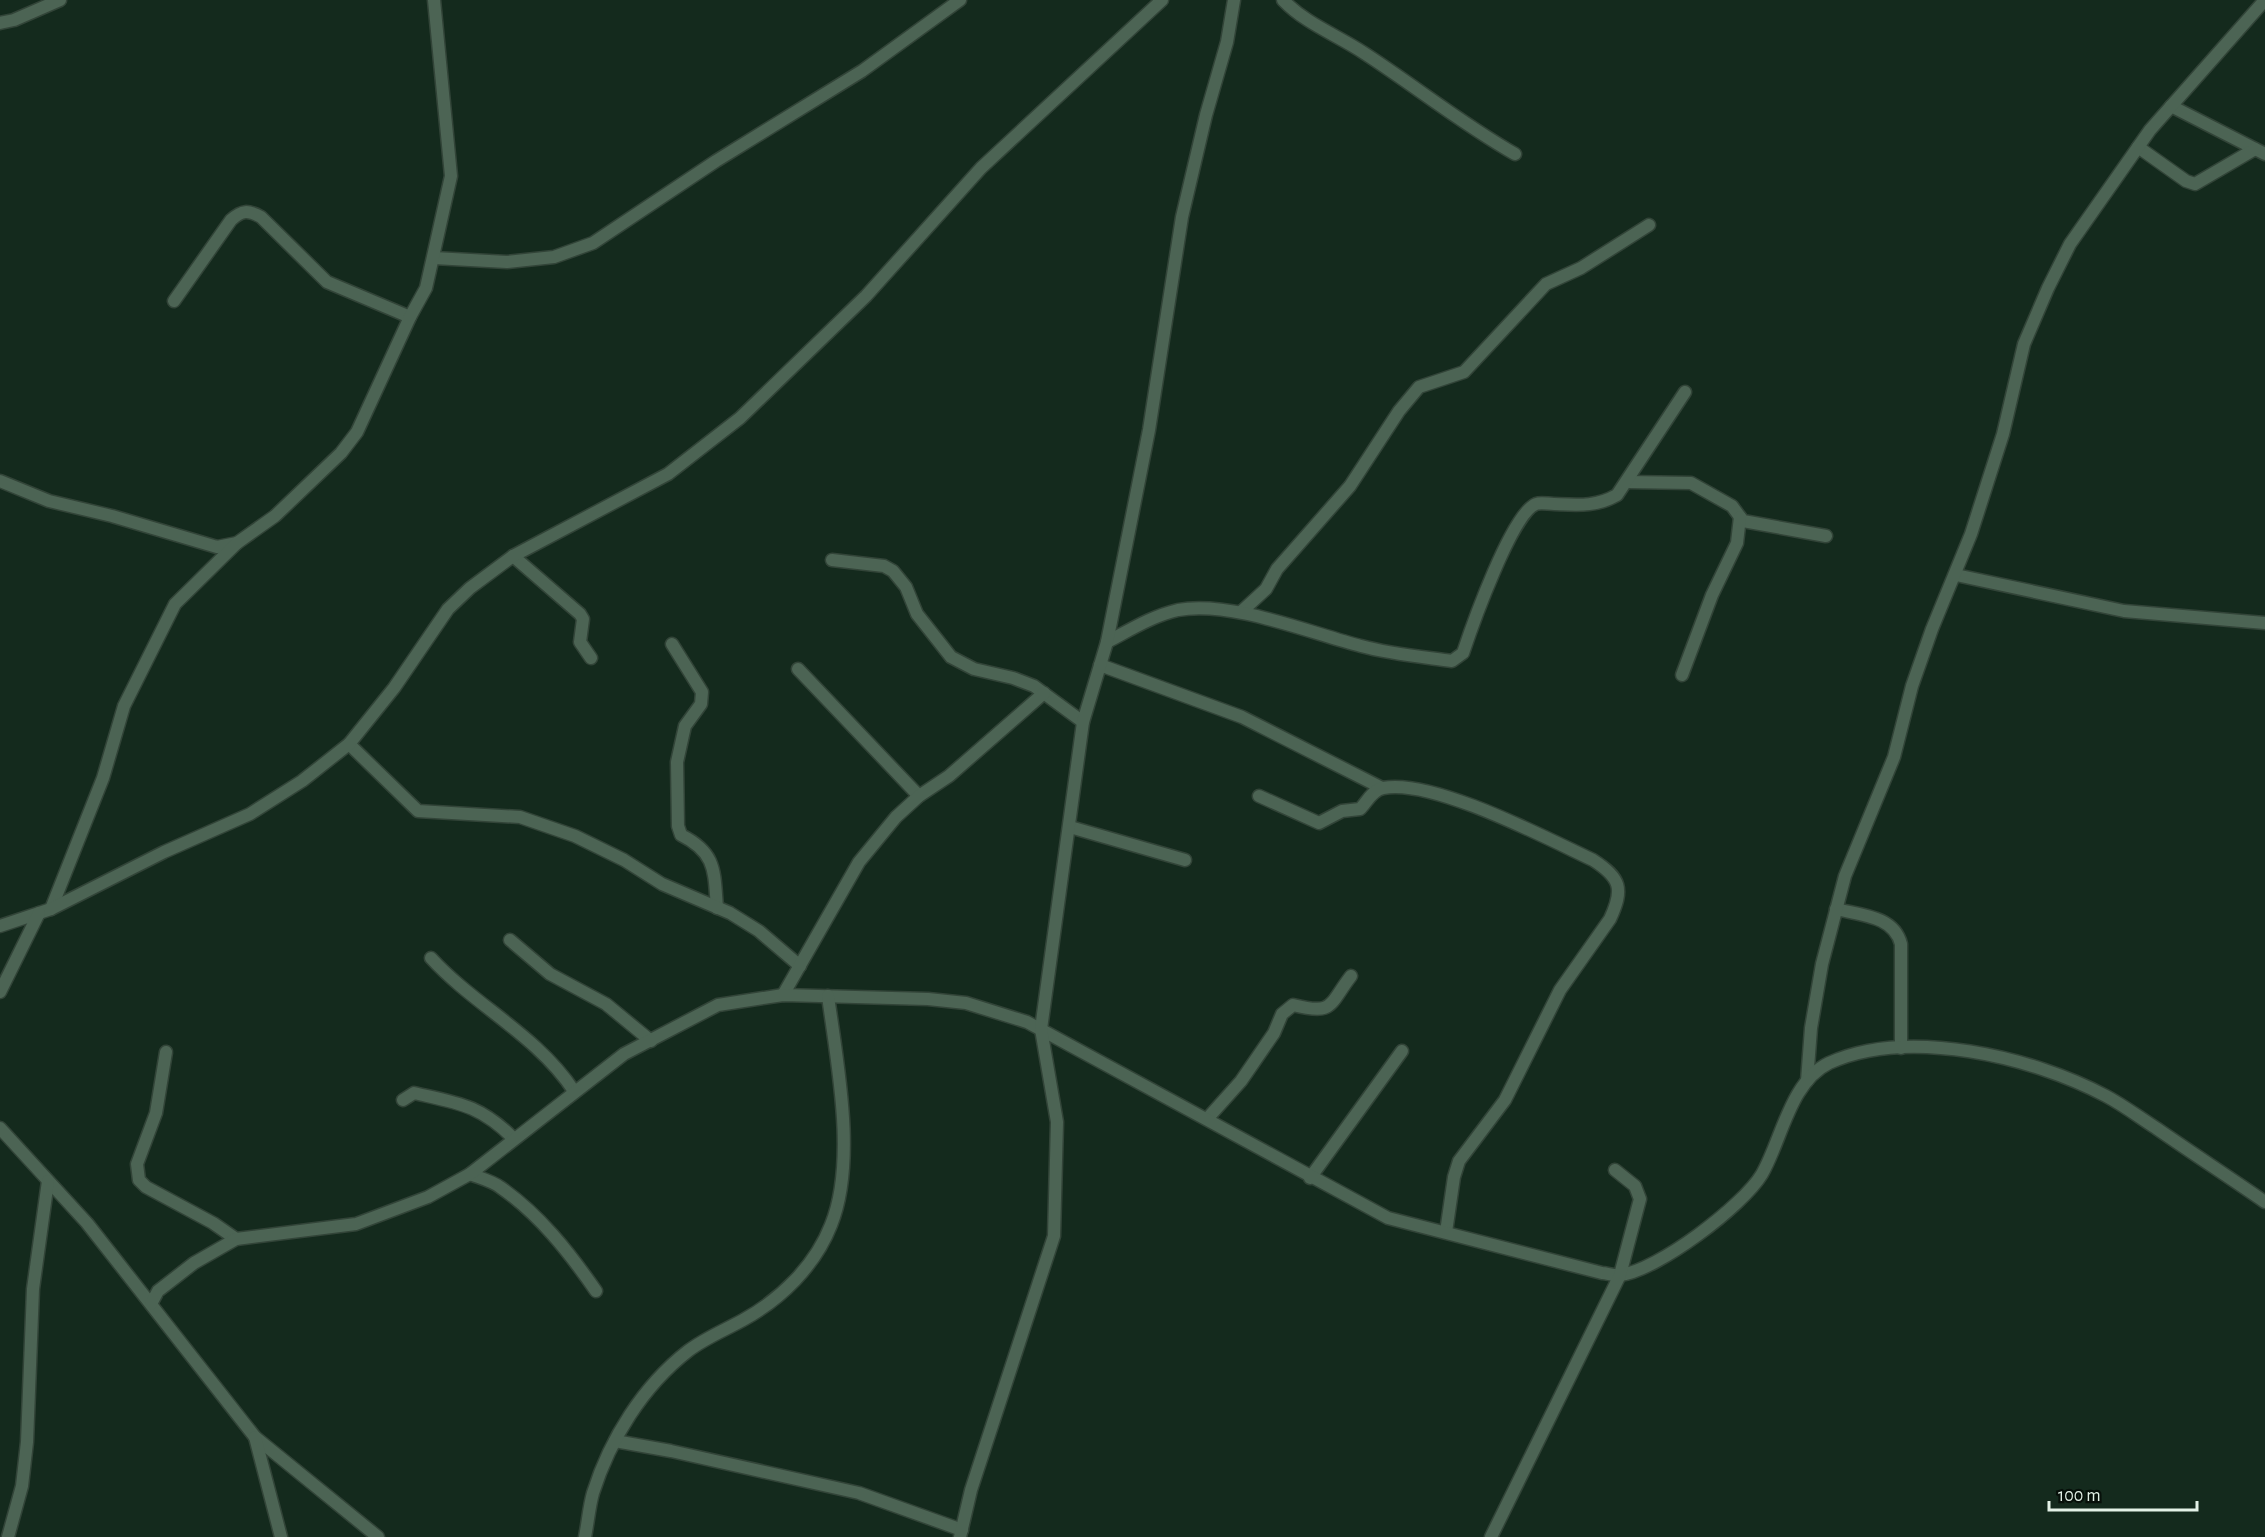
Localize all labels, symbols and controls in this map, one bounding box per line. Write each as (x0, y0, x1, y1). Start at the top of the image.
scale bar (2049, 1474, 2198, 1512)
text: 100 m (2058, 1487, 2101, 1505)

